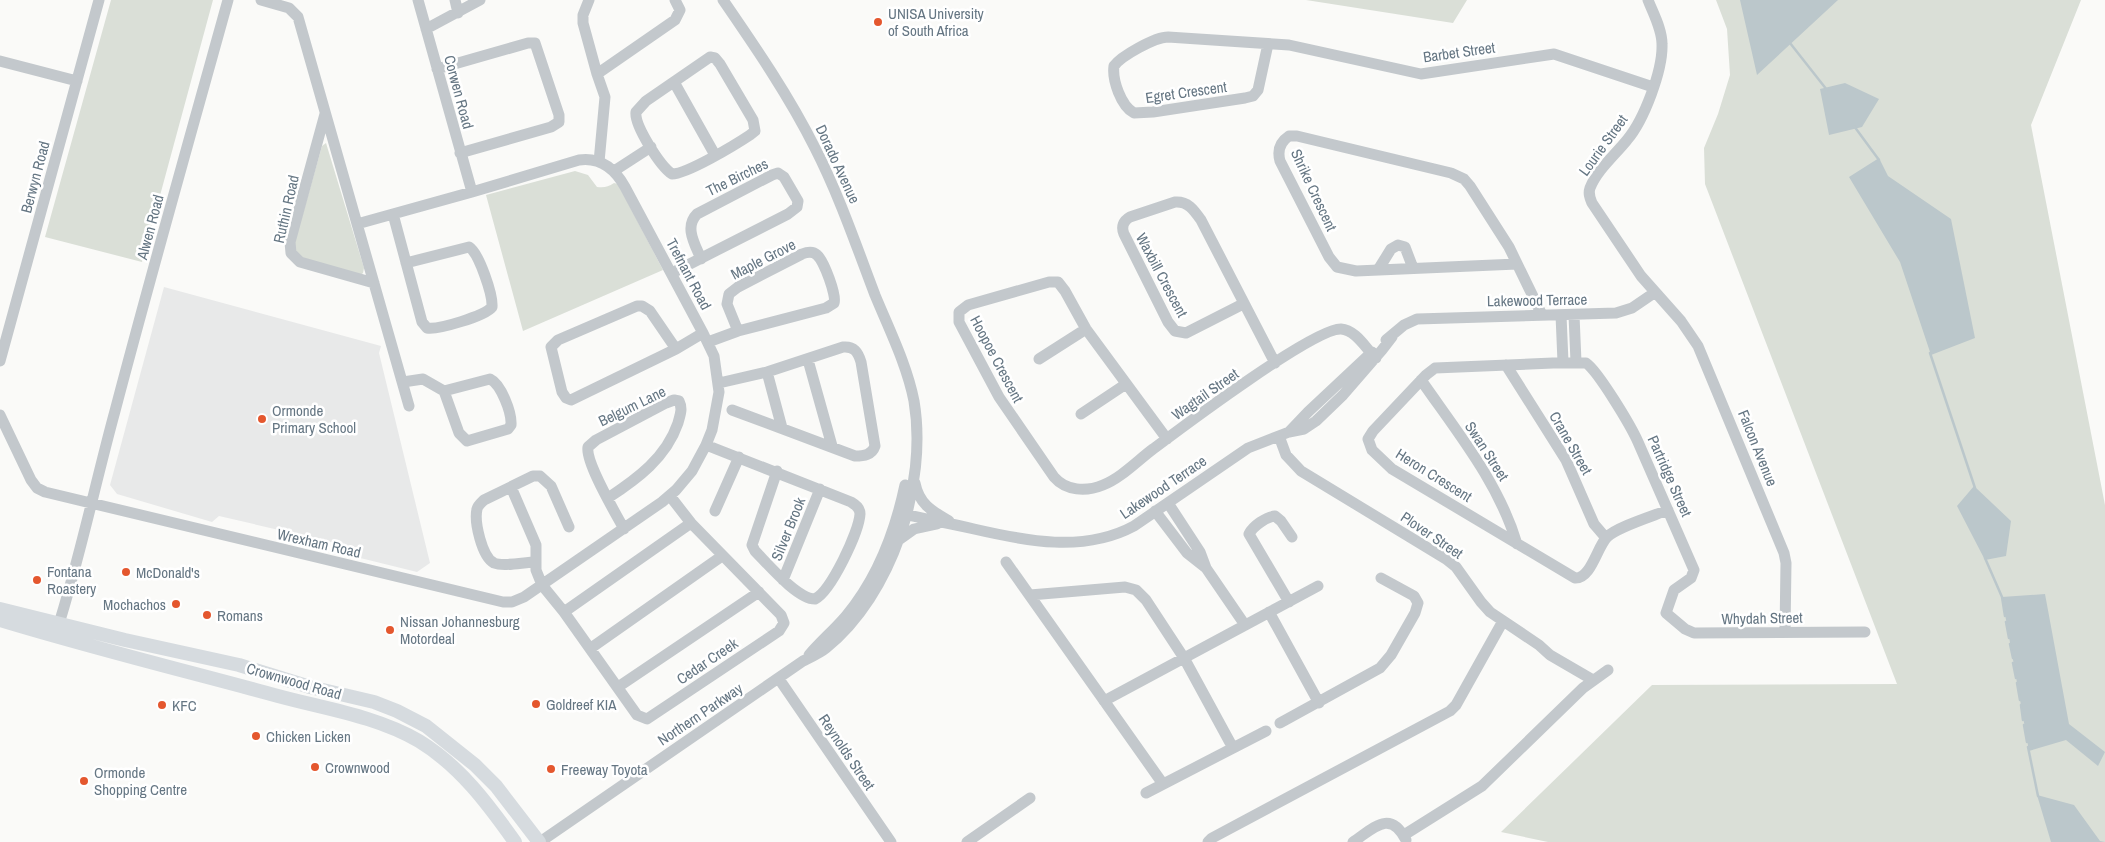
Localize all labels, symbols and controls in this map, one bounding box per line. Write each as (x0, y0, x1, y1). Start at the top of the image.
place label: UNISA University of South Africa (888, 3, 985, 41)
marker: UNISA University of South Africa (872, 16, 884, 28)
street label: Barbet Street (1422, 36, 1497, 67)
street label: Corwen Road (439, 53, 479, 131)
street label: Egret Crescent (1144, 76, 1229, 108)
street label: Lourie Street (1574, 110, 1633, 180)
street label: Dorado Avenue (811, 121, 865, 207)
street label: Berwyn Road (15, 139, 55, 215)
street label: Shrike Crescent (1286, 146, 1342, 235)
street label: The Birches (703, 153, 771, 201)
street label: Ruthin Road (268, 173, 304, 245)
street label: Alwen Road (131, 192, 169, 263)
street label: Waxbill Crescent (1131, 229, 1193, 321)
street label: Maple Grove (727, 234, 799, 284)
street label: Trefnant Road (661, 235, 717, 313)
street label: Lakewood Terrace (1487, 289, 1587, 311)
street label: Hoopoe Crescent (965, 312, 1029, 407)
street label: Wagtail Street (1167, 363, 1243, 425)
street label: Belgum Lane (595, 381, 669, 431)
place label: Ormonde Primary School (272, 400, 356, 438)
street label: Falcon Avenue (1733, 407, 1783, 489)
street label: Crane Street (1544, 408, 1598, 479)
marker: Ormonde Primary School (256, 413, 268, 425)
street label: Swan Street (1460, 417, 1514, 485)
street label: Partridge Street (1643, 432, 1697, 520)
street label: Heron Crescent (1392, 443, 1477, 507)
street label: Lakewood Terrace (1116, 450, 1211, 524)
street label: Silver Brook (766, 493, 811, 564)
street label: Plover Street (1397, 506, 1468, 564)
street label: Wrexham Road (275, 523, 363, 563)
place label: Fontana Roastery (47, 561, 97, 599)
place label: McDonald's (136, 562, 200, 583)
marker: McDonald's (120, 566, 132, 578)
marker: Fontana Roastery (31, 574, 43, 586)
place label: Mochachos (103, 594, 166, 615)
marker: Mochachos (170, 598, 182, 610)
place label: Romans (217, 605, 263, 626)
street label: Whydah Street (1721, 607, 1803, 629)
marker: Romans (201, 609, 213, 621)
place label: Nissan Johannesburg Motordeal (400, 611, 520, 649)
marker: Nissan Johannesburg Motordeal (384, 624, 396, 636)
street label: Cedar Creek (672, 632, 742, 689)
street label: Crownwood Road (244, 657, 344, 705)
street label: Northern Parkway (653, 677, 747, 750)
place label: Goldreef KIA (546, 694, 617, 715)
place label: KFC (172, 695, 197, 716)
marker: Goldreef KIA (530, 698, 542, 710)
marker: KFC (156, 699, 168, 711)
street label: Reynolds Street (814, 710, 880, 795)
place label: Chicken Licken (266, 726, 351, 747)
marker: Chicken Licken (250, 730, 262, 742)
place label: Crownwood (325, 757, 390, 778)
place label: Freeway Toyota (561, 759, 648, 780)
marker: Crownwood (309, 761, 321, 773)
place label: Ormonde Shopping Centre (94, 762, 187, 800)
marker: Freeway Toyota (545, 763, 557, 775)
marker: Ormonde Shopping Centre (78, 775, 90, 787)

